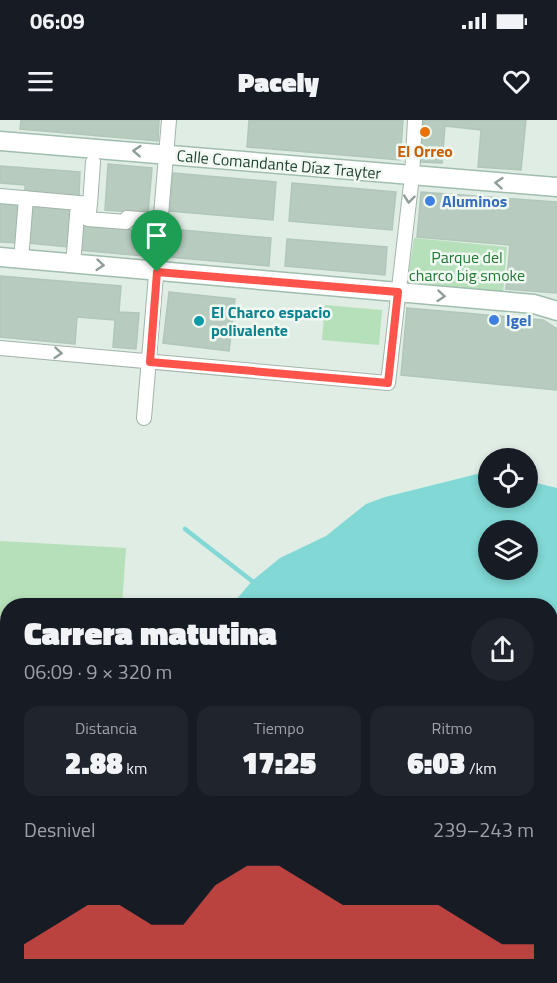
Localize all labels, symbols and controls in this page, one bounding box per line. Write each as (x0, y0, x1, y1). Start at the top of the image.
text: 06:09 (30, 4, 85, 38)
text: Pacely (238, 61, 319, 102)
icon: menu (24, 65, 57, 98)
icon: heart (500, 65, 533, 98)
marker: El Orreo (418, 125, 432, 139)
place label: El Orreo (397, 139, 453, 163)
street label: Calle Comandante Díaz Trayter (176, 143, 383, 185)
one-way arrow (133, 145, 142, 158)
one-way arrow (494, 177, 503, 190)
place label: Aluminos (442, 189, 507, 213)
marker: Aluminos (423, 194, 437, 208)
one-way arrow (403, 195, 416, 204)
pin (131, 210, 182, 272)
icon: arrive (140, 219, 173, 252)
park label: Parque del charco big smoke (409, 245, 525, 287)
one-way arrow (96, 259, 105, 272)
one-way arrow (436, 289, 445, 302)
place label: El Charco espacio polivalente (211, 300, 331, 342)
place label: Igel (506, 308, 531, 332)
marker: Igel (487, 313, 501, 327)
marker: El Charco espacio polivalente (192, 314, 206, 328)
one-way arrow (54, 346, 63, 359)
map controls (478, 448, 538, 580)
button: locate (478, 448, 538, 508)
button: layers (478, 520, 538, 580)
text: Carrera matutina (24, 608, 277, 658)
button: share (471, 618, 534, 681)
text: 06:09 · 9 × 320 m (24, 656, 172, 687)
text: Distancia (75, 716, 137, 740)
text: Tiempo (254, 716, 304, 740)
text: Ritmo (432, 716, 472, 740)
text: 2.88 (65, 740, 123, 786)
text: 17:25 (242, 740, 316, 786)
text: 6:03 (407, 740, 465, 786)
text: km (123, 756, 147, 780)
text: /km (465, 756, 497, 780)
text: Desnivel (24, 814, 96, 845)
text: 239–243 m (433, 814, 534, 845)

